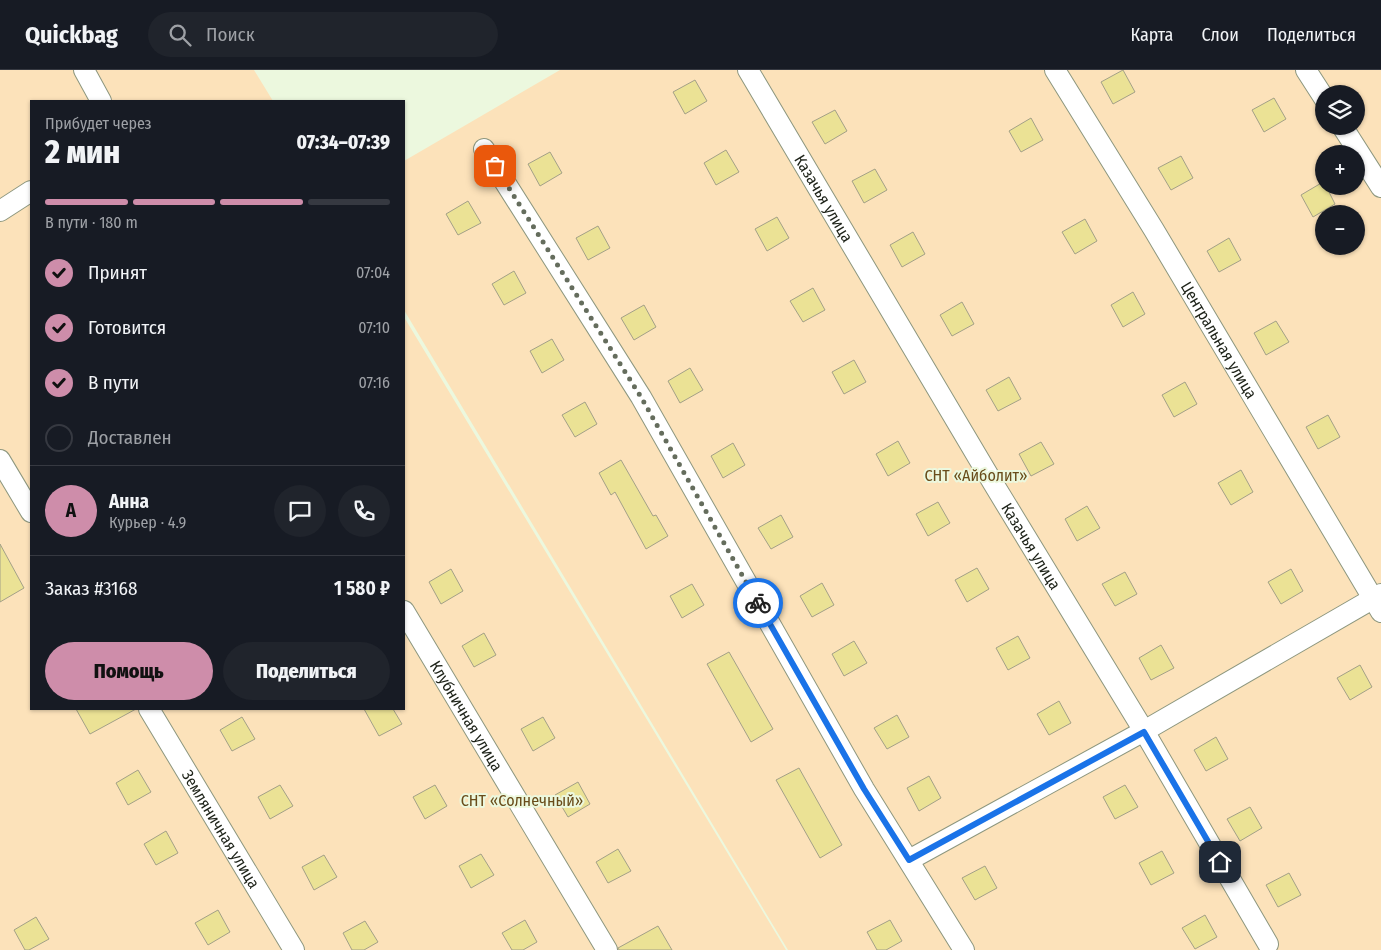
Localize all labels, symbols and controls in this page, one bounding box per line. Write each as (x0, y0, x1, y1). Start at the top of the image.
search box (148, 12, 498, 57)
text: Quickbag (25, 21, 118, 49)
icon: search (166, 21, 194, 49)
text: Поиск (206, 23, 255, 46)
text: Карта (1130, 24, 1173, 46)
text: Слои (1201, 24, 1239, 46)
text: Поделиться (1267, 24, 1356, 46)
map controls (1315, 85, 1365, 255)
button: layers (1315, 85, 1365, 135)
text: Прибудет через (45, 114, 152, 133)
text: 07:34–07:39 (297, 131, 390, 154)
text: 2 мин (45, 133, 120, 171)
pin (474, 145, 516, 187)
button: + (1315, 145, 1365, 195)
street label: Казачья улица (791, 151, 857, 245)
icon: bag (481, 152, 509, 180)
button: − (1315, 205, 1365, 255)
text: В пути · 180 m (45, 213, 138, 232)
icon: check (45, 259, 73, 287)
text: Принят (88, 261, 147, 284)
text: 07:04 (356, 263, 390, 282)
street label: Центральная улица (1177, 278, 1261, 402)
icon: check (45, 314, 73, 342)
text: Готовится (88, 316, 166, 339)
text: 07:10 (358, 318, 390, 337)
icon: check (45, 369, 73, 397)
text: В пути (88, 371, 139, 394)
text: 07:16 (359, 373, 390, 392)
text: Доставлен (88, 426, 172, 449)
park label: СНТ «Айболит» (924, 466, 1028, 485)
button: chat (274, 485, 326, 537)
button: phone (338, 485, 390, 537)
text: Анна (109, 490, 149, 513)
text: А (66, 499, 76, 522)
street label: Казачья улица (998, 499, 1065, 593)
text: Курьер · 4.9 (109, 513, 186, 532)
text: Заказ #3168 (45, 577, 137, 600)
text: 1 580 ₽ (334, 577, 390, 600)
courier (733, 578, 783, 628)
icon: bike (744, 589, 772, 617)
button: Помощь (45, 642, 213, 700)
button: Поделиться (223, 642, 390, 700)
street label: Клубничная улица (426, 657, 507, 774)
street label: Земляничная улица (178, 766, 264, 892)
park label: СНТ «Солнечный» (461, 791, 583, 810)
pin (1199, 841, 1241, 883)
icon: home (1206, 848, 1234, 876)

